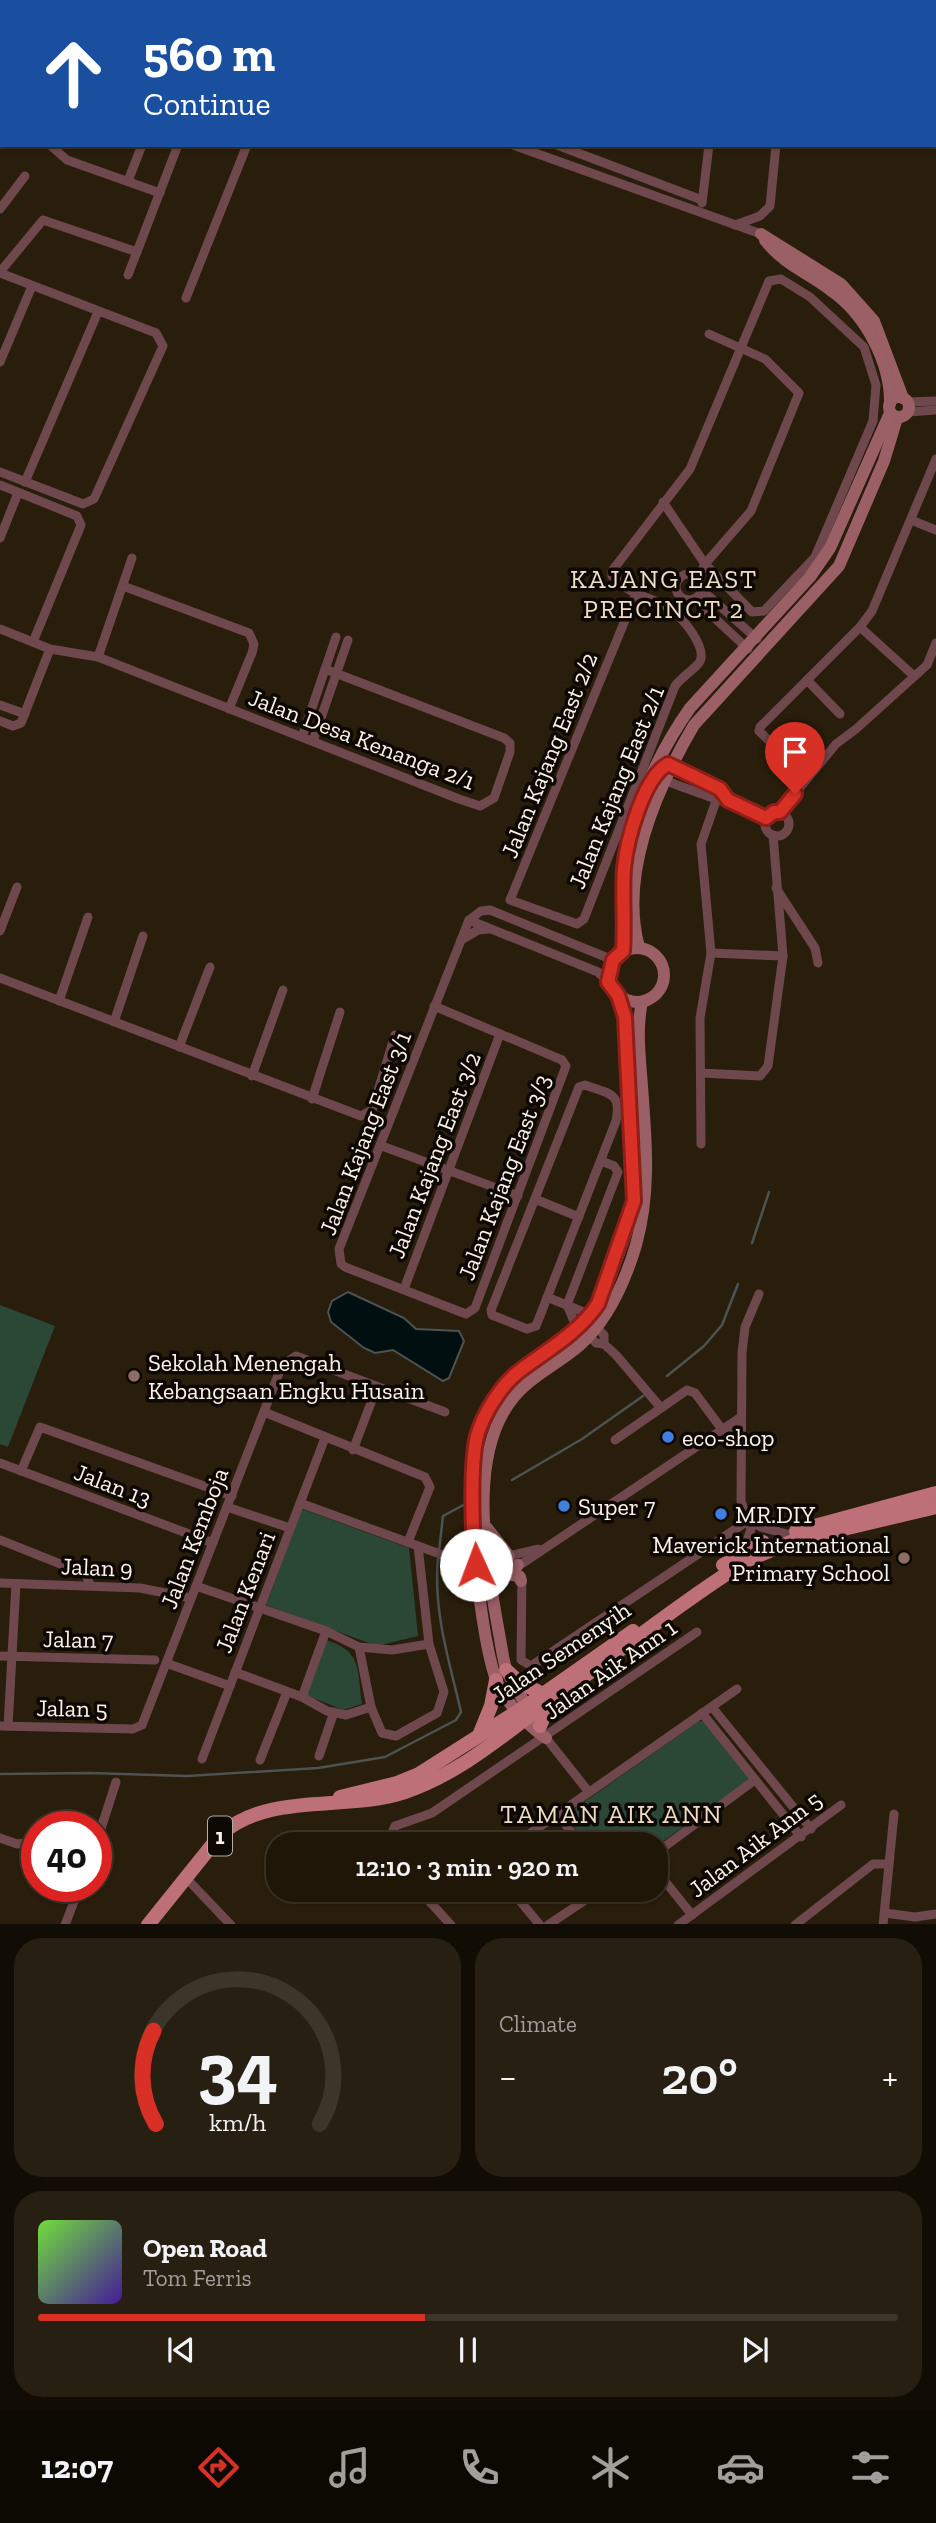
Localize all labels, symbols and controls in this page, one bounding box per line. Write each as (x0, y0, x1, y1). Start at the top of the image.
text: 560 m (143, 25, 275, 84)
icon: ahead (28, 28, 119, 119)
text: Continue (143, 85, 271, 123)
district label: KAJANG EAST PRECINCT 2 (570, 563, 758, 625)
street label: Jalan Kajang East 2/2 (494, 648, 604, 862)
street label: Jalan Kajang East 2/1 (562, 681, 670, 893)
street label: Jalan Desa Kenanga 2/1 (245, 682, 479, 796)
pin (765, 722, 825, 794)
icon: arrive (776, 733, 814, 771)
street label: Jalan Kajang East 3/1 (313, 1027, 417, 1239)
street label: Jalan Kajang East 3/2 (381, 1048, 487, 1262)
street label: Jalan Kajang East 3/3 (451, 1070, 557, 1284)
place label: Sekolah Menengah Kebangsaan Engku Husain (148, 1348, 425, 1405)
marker: Sekolah Menengah Kebangsaan Engku Husain (126, 1368, 142, 1384)
place label: eco-shop (682, 1423, 775, 1452)
marker: eco-shop (660, 1429, 676, 1445)
street label: Jalan 13 (70, 1457, 156, 1513)
street label: Jalan Kemboja (154, 1463, 234, 1613)
place label: Super 7 (578, 1492, 655, 1521)
marker: Super 7 (556, 1498, 572, 1514)
place label: MR.DIY (735, 1500, 815, 1529)
marker: MR.DIY (713, 1506, 729, 1522)
street label: Jalan Kenari (209, 1527, 281, 1657)
position arrow (439, 1528, 513, 1602)
place label: Maverick International Primary School (652, 1530, 890, 1587)
marker: Maverick International Primary School (896, 1550, 912, 1566)
street label: Jalan 9 (61, 1551, 133, 1583)
street label: Jalan Semenyih (486, 1595, 636, 1709)
street label: Jalan Aik Ann 1 (538, 1613, 682, 1725)
street label: Jalan 7 (43, 1624, 113, 1654)
street label: Jalan 5 (36, 1693, 108, 1723)
street label: Jalan Aik Ann 5 (683, 1785, 827, 1903)
district label: TAMAN AIK ANN (500, 1798, 724, 1830)
speed limit sign: 40 (21, 1811, 112, 1902)
road number: 1 (208, 1816, 232, 1856)
text: 12:10 · 3 min · 920 m (355, 1851, 579, 1883)
text: Climate (499, 2010, 577, 2038)
text: 34 (197, 2025, 278, 2113)
text: 20° (661, 2045, 738, 2107)
text: − (499, 2054, 517, 2100)
text: + (882, 2054, 898, 2100)
text: km/h (209, 2106, 266, 2136)
text: Open Road (143, 2232, 267, 2264)
text: Tom Ferris (143, 2264, 252, 2292)
icon: previous (162, 2331, 200, 2369)
icon: pause (449, 2331, 487, 2369)
icon: next (736, 2331, 774, 2369)
icon: directions (194, 2443, 243, 2492)
icon: music (325, 2443, 374, 2492)
icon: phone (455, 2443, 504, 2492)
icon: climate (586, 2443, 635, 2492)
icon: car (716, 2443, 765, 2492)
icon: filters (846, 2443, 895, 2492)
text: 12:07 (41, 2448, 113, 2486)

